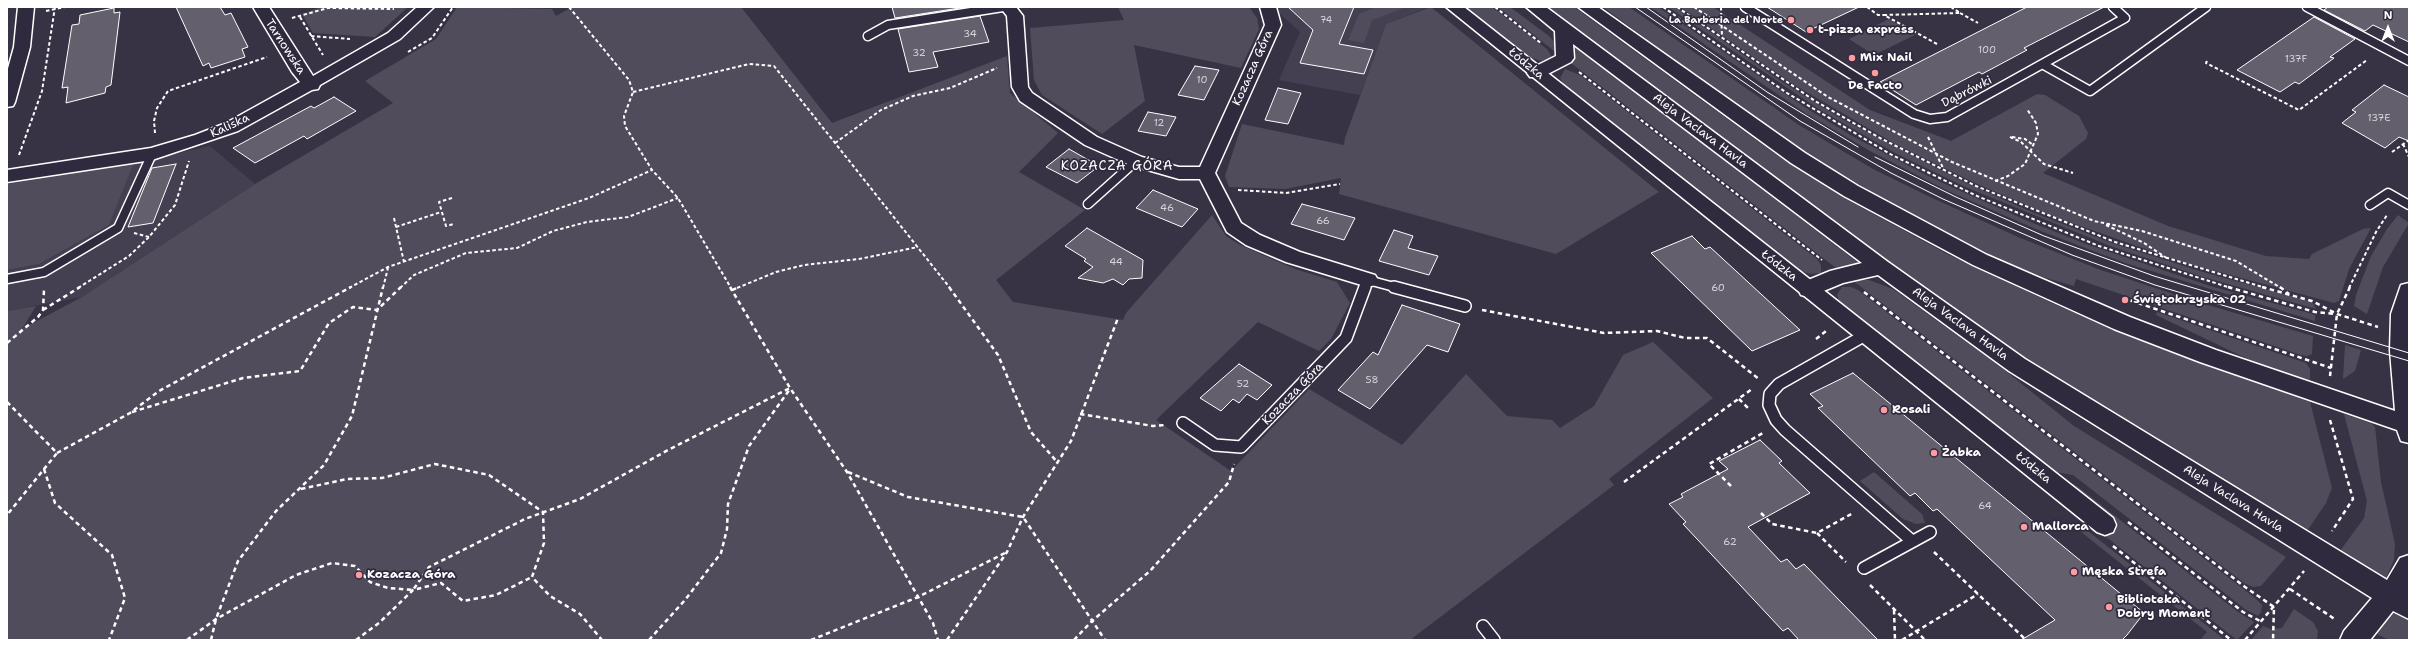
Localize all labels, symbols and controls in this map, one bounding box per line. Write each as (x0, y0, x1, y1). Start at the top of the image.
north arrow (2368, 8, 2408, 48)
text: N (2384, 8, 2392, 23)
place label: La Barberia del Norte (1669, 14, 1783, 26)
marker: La Barberia del Norte (1786, 15, 1796, 25)
house number: 74 (1320, 16, 1332, 26)
street label: Tarnowska (262, 17, 308, 77)
place label: t-pizza express (1818, 23, 1914, 37)
marker: t-pizza express (1805, 25, 1815, 35)
house number: 34 (963, 28, 977, 40)
street label: Kozacza Góra (1230, 28, 1276, 108)
house number: 100 (1978, 44, 1996, 56)
street label: Łódzka (1505, 45, 1547, 83)
house number: 32 (912, 47, 926, 59)
place label: Mix Nail (1860, 51, 1912, 65)
marker: Mix Nail (1847, 53, 1857, 63)
house number: 137F (2285, 53, 2307, 65)
marker: De Facto (1870, 68, 1880, 78)
street label: Dąbrówki (1939, 73, 1995, 111)
house number: 10 (1197, 74, 1207, 86)
place label: De Facto (1848, 79, 1902, 93)
street label: Aleja Vaclava Havla (1650, 91, 1750, 171)
street label: Kaliska (208, 111, 252, 141)
house number: 137E (2367, 112, 2391, 124)
house number: 12 (1154, 117, 1164, 129)
district label: KOZACZA GÓRA (1061, 159, 1173, 175)
house number: 46 (1160, 202, 1174, 214)
house number: 66 (1316, 215, 1330, 227)
street label: Łódzka (1758, 247, 1800, 285)
house number: 44 (1109, 256, 1123, 268)
house number: 60 (1711, 282, 1725, 294)
street label: Aleja Vaclava Havla (1909, 284, 2011, 364)
place label: Świętokrzyska 02 (2133, 293, 2246, 307)
marker: Świętokrzyska 02 (2120, 295, 2130, 305)
street label: Kozacza Góra (1260, 360, 1326, 428)
house number: 58 (1366, 374, 1378, 386)
house number: 52 (1237, 378, 1249, 390)
place label: Rosali (1892, 403, 1931, 417)
marker: Rosali (1879, 405, 1889, 415)
place label: Żabka (1942, 446, 1981, 460)
marker: Żabka (1929, 448, 1939, 458)
street label: Łódzka (2012, 449, 2054, 487)
street label: Aleja Vaclava Havla (2180, 462, 2286, 536)
house number: 64 (1978, 500, 1992, 512)
place label: Mallorca (2032, 520, 2089, 534)
marker: Mallorca (2019, 522, 2029, 532)
house number: 62 (1723, 536, 1737, 548)
place label: Męska Strefa (2082, 565, 2166, 579)
marker: Męska Strefa (2069, 567, 2079, 577)
place label: Kozacza Góra (367, 568, 456, 582)
marker: Kozacza Góra (354, 570, 364, 580)
place label: Biblioteka Dobry Moment (2117, 593, 2210, 621)
marker: Biblioteka Dobry Moment (2104, 602, 2114, 612)

